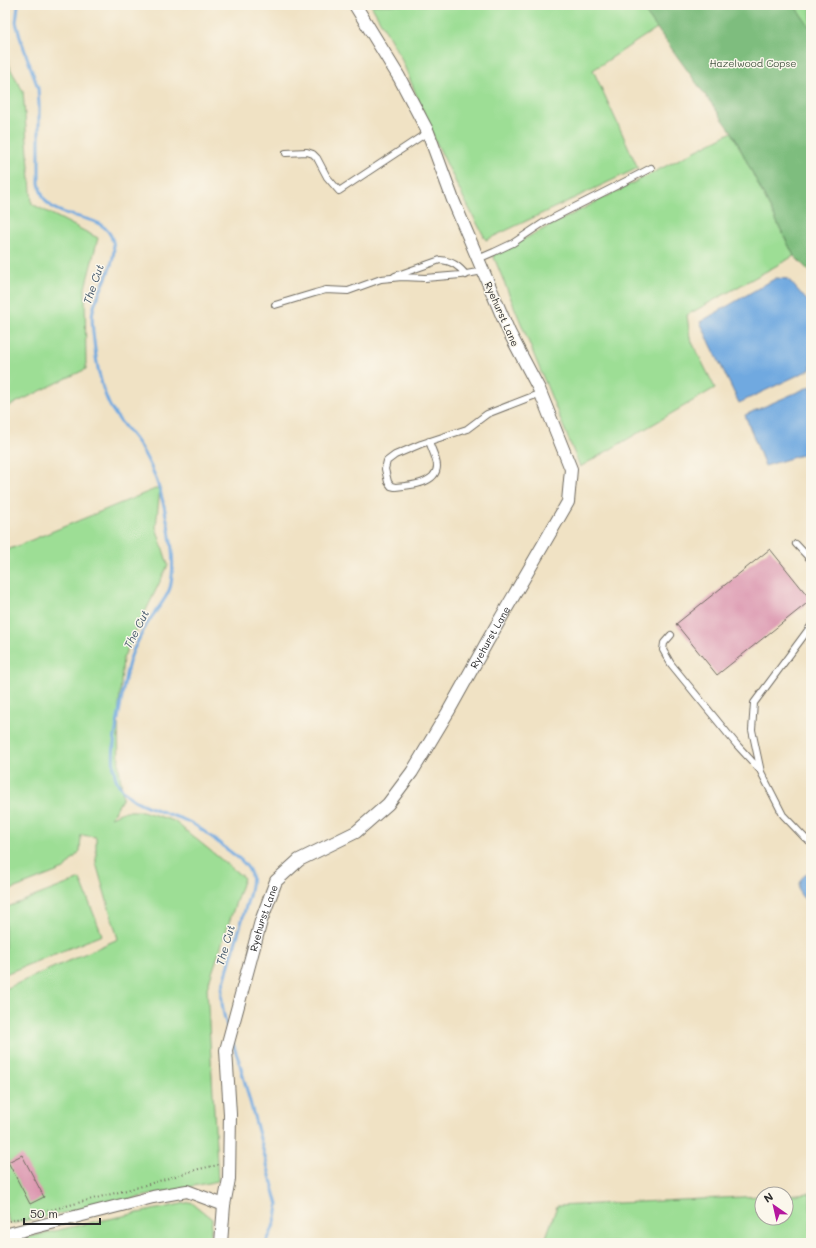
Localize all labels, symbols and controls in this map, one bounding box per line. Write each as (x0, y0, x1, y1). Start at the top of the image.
park label: Hazelwood Copse (709, 56, 797, 70)
water label: The Cut (79, 262, 107, 306)
street label: Ryehurst Lane (481, 279, 523, 349)
street label: Ryehurst Lane (467, 603, 513, 671)
water label: The Cut (120, 607, 152, 651)
street label: Ryehurst Lane (246, 883, 281, 953)
water label: The Cut (212, 923, 238, 967)
north arrow (754, 1186, 794, 1226)
text: N (760, 1189, 776, 1206)
scale bar (24, 1200, 100, 1226)
text: 50 m (30, 1205, 58, 1221)

